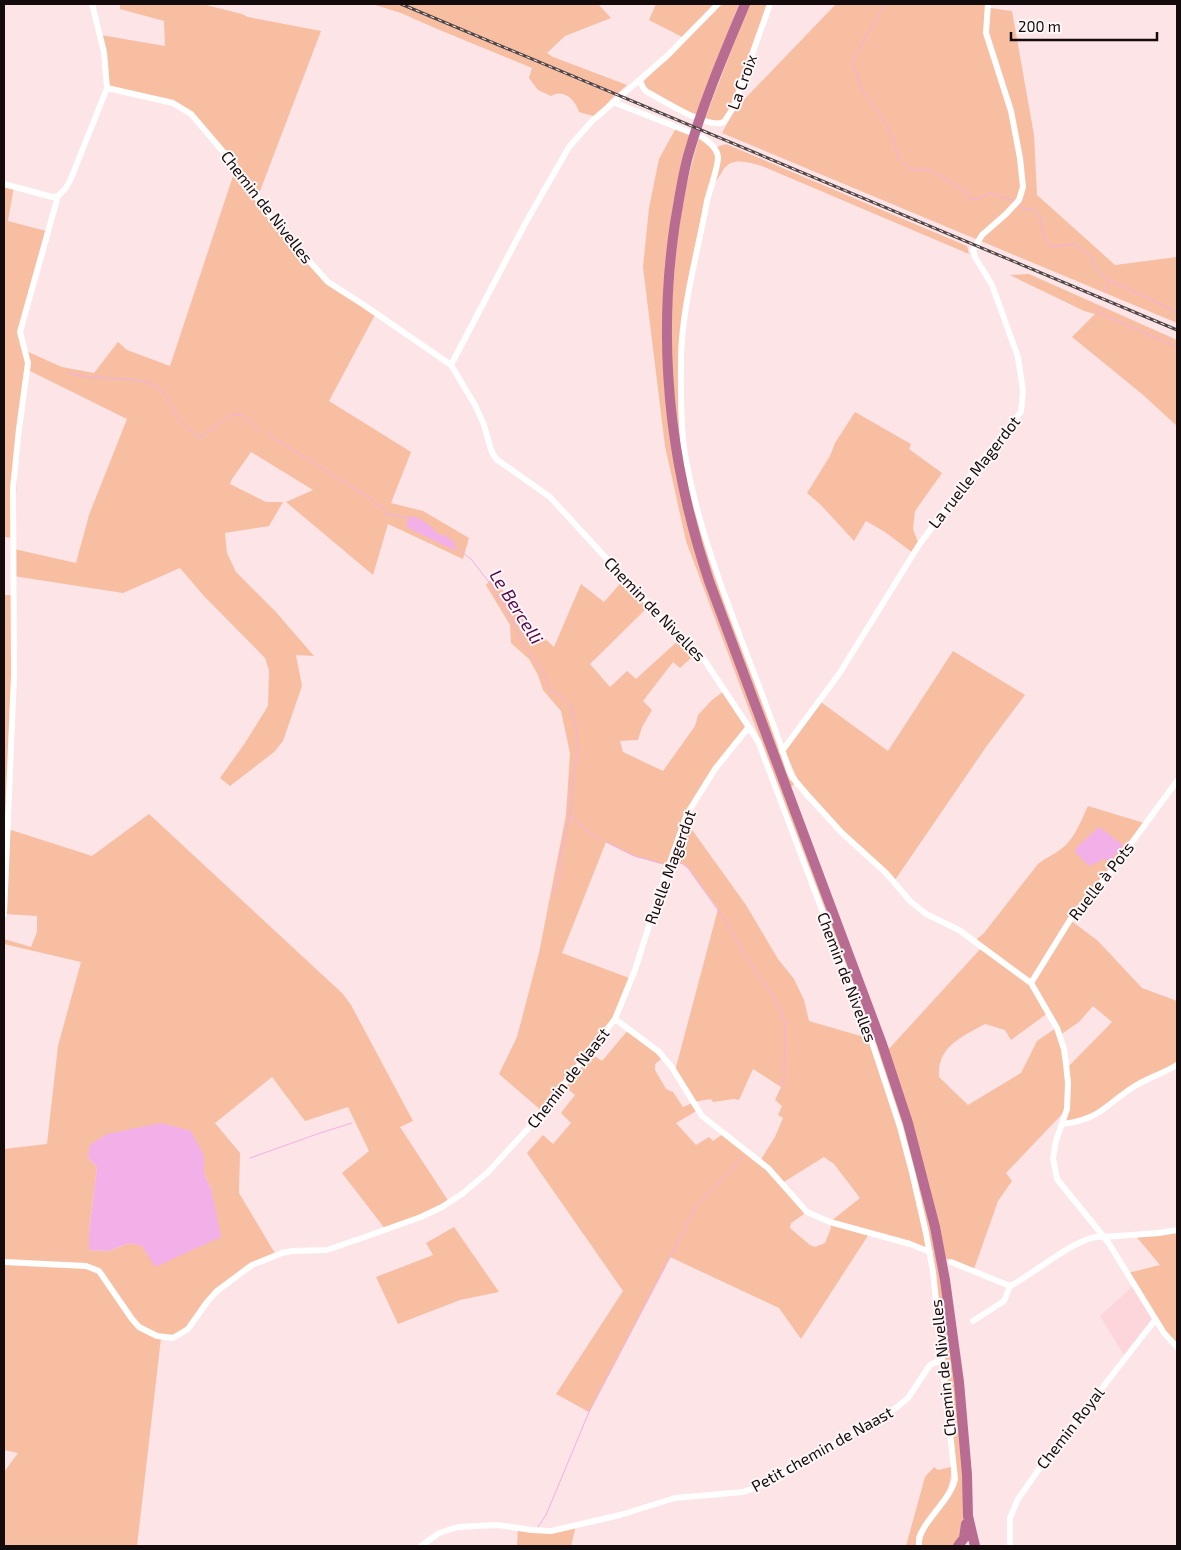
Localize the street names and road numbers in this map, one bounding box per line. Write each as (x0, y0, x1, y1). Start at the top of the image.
street label: La Croix (723, 51, 760, 112)
street label: Chemin de Nivelles (218, 147, 317, 267)
street label: La ruelle Magerdot (924, 412, 1023, 532)
street label: Chemin de Nivelles (601, 553, 710, 665)
street label: Ruelle Magerdot (640, 807, 699, 927)
street label: Ruelle à Pots (1064, 838, 1137, 924)
street label: Chemin de Nivelles (814, 909, 881, 1044)
street label: Chemin de Naast (522, 1024, 613, 1132)
street label: Chemin de Nivelles (926, 1299, 959, 1437)
street label: Chemin Royal (1032, 1383, 1108, 1472)
street label: Petit chemin de Naast (748, 1402, 896, 1495)

